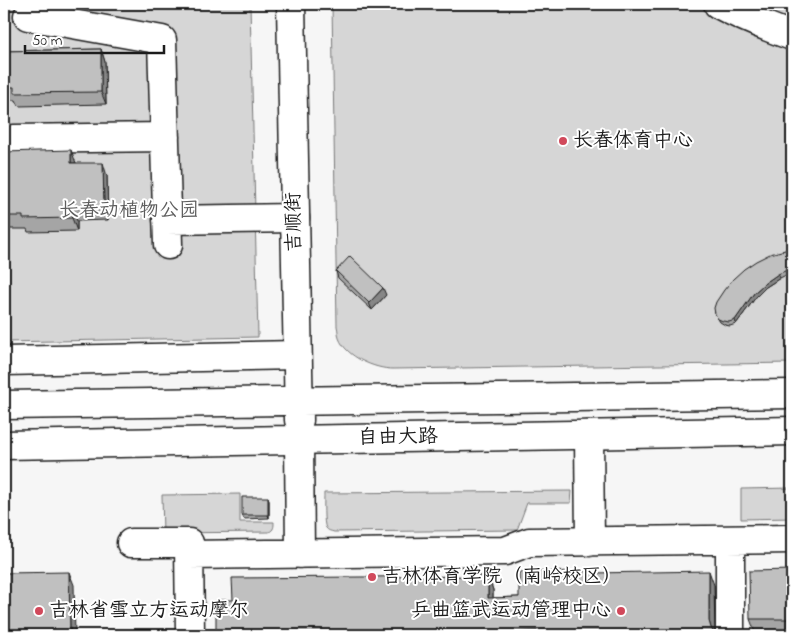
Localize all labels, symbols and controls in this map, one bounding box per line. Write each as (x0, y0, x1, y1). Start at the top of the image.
scale bar (25, 22, 164, 54)
text: 50 m (32, 30, 63, 52)
place label: 长春体育中心 (573, 127, 693, 156)
marker: 长春体育中心 (557, 135, 569, 147)
street label: 吉顺街 (280, 192, 310, 252)
park label: 长春动植物公园 (59, 197, 199, 226)
street label: 自由大路 (358, 423, 439, 453)
place label: 吉林体育学院（南岭校区） (382, 563, 622, 592)
marker: 吉林体育学院（南岭校区） (366, 571, 378, 583)
place label: 吉林省雪立方运动摩尔 (49, 597, 249, 626)
place label: 乒曲篮武运动管理中心 (411, 597, 611, 626)
marker: 吉林省雪立方运动摩尔 (33, 605, 45, 617)
marker: 乒曲篮武运动管理中心 (615, 605, 627, 617)

